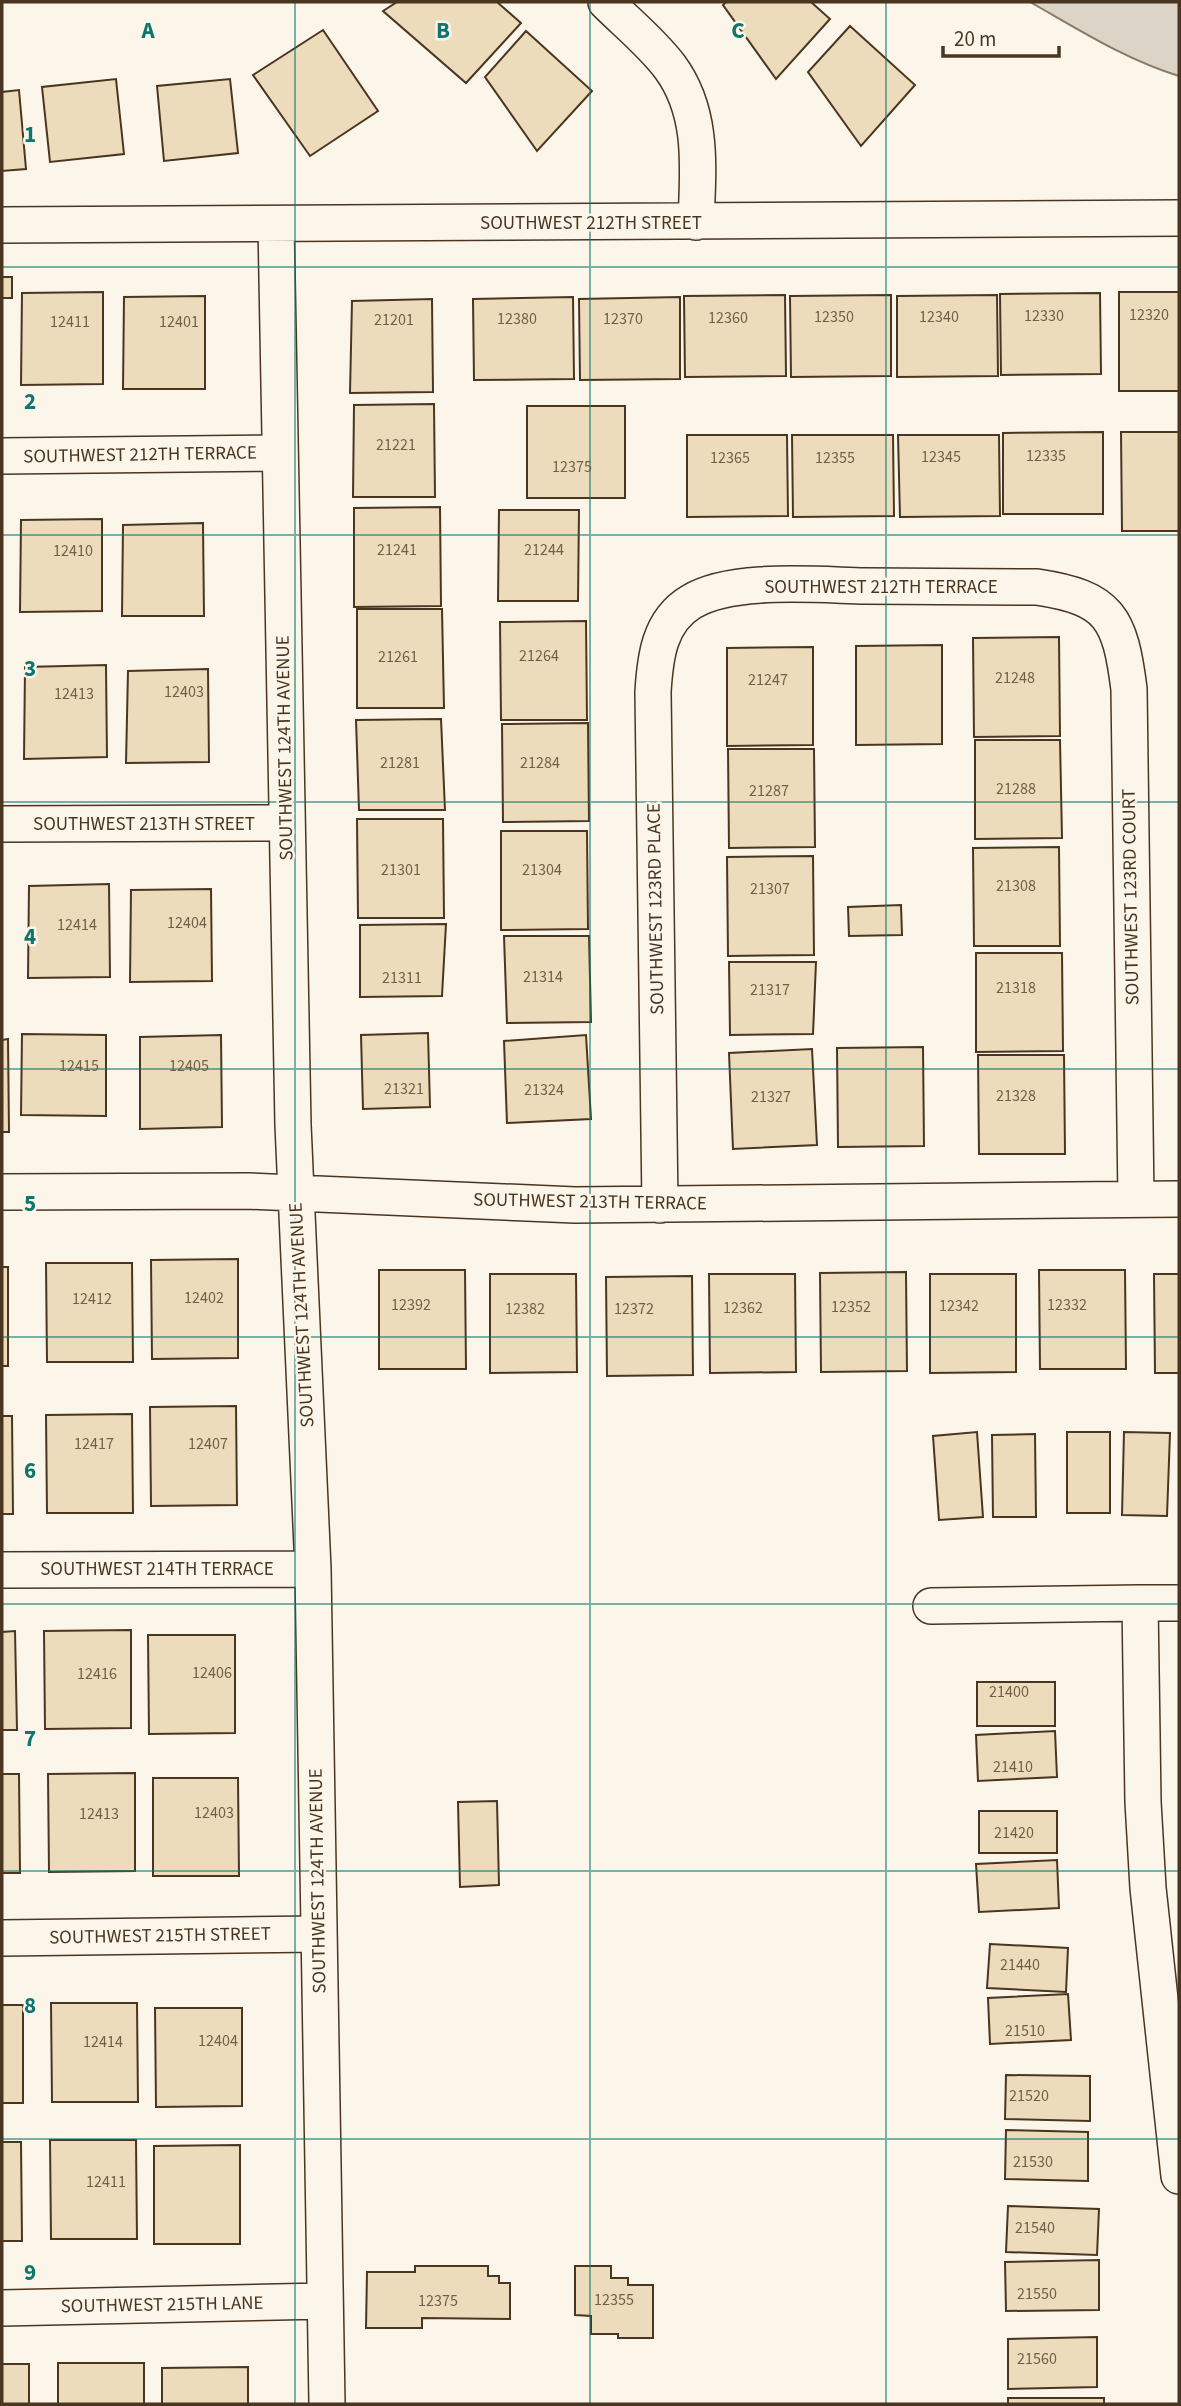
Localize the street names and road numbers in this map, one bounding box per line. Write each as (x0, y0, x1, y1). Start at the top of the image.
street label: SOUTHWEST 212TH STREET (480, 210, 702, 237)
street label: SOUTHWEST 212TH TERRACE (23, 439, 257, 471)
street label: SOUTHWEST 212TH TERRACE (764, 574, 998, 601)
street label: SOUTHWEST 124TH AVENUE (270, 635, 300, 861)
street label: SOUTHWEST 123RD COURT (1116, 788, 1146, 1006)
street label: SOUTHWEST 123RD PLACE (641, 803, 671, 1015)
street label: SOUTHWEST 213TH STREET (33, 811, 255, 838)
street label: SOUTHWEST 213TH TERRACE (473, 1186, 707, 1218)
street label: SOUTHWEST 124TH AVENUE (283, 1202, 321, 1428)
street label: SOUTHWEST 214TH TERRACE (40, 1556, 274, 1583)
street label: SOUTHWEST 124TH AVENUE (303, 1768, 333, 1994)
street label: SOUTHWEST 215TH STREET (49, 1921, 271, 1951)
street label: SOUTHWEST 215TH LANE (60, 2290, 264, 2320)

